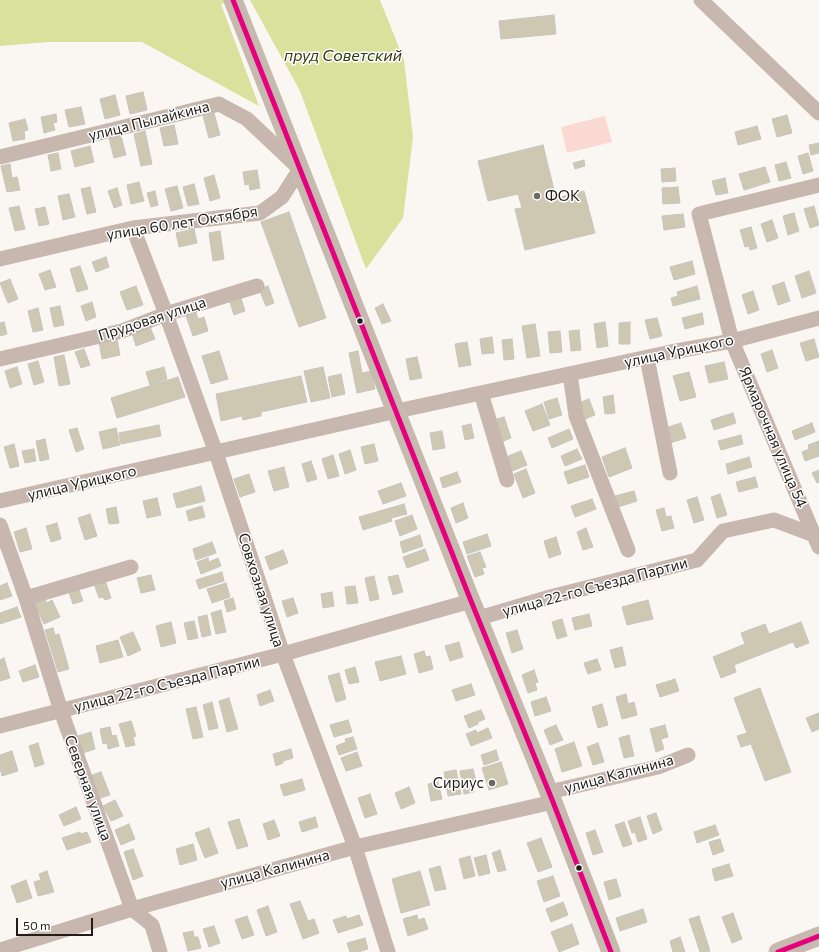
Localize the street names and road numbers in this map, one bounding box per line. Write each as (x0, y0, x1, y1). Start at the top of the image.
street label: улица Пылайкина (87, 97, 211, 145)
street label: улица 60 лет Октября (105, 202, 259, 244)
street label: Прудовая улица (96, 293, 208, 345)
street label: улица Урицкого (623, 331, 735, 371)
street label: Ярмарочная улица 54 (735, 364, 811, 510)
street label: улица Урицкого (26, 462, 138, 504)
street label: Совхозная улица (234, 531, 288, 649)
street label: улица 22-го Съезда Партии (500, 554, 690, 620)
street label: улица 22-го Съезда Партии (72, 652, 262, 716)
street label: Северная улица (61, 733, 115, 843)
street label: улица Калинина (562, 751, 676, 797)
street label: улица Калинина (218, 846, 332, 892)

